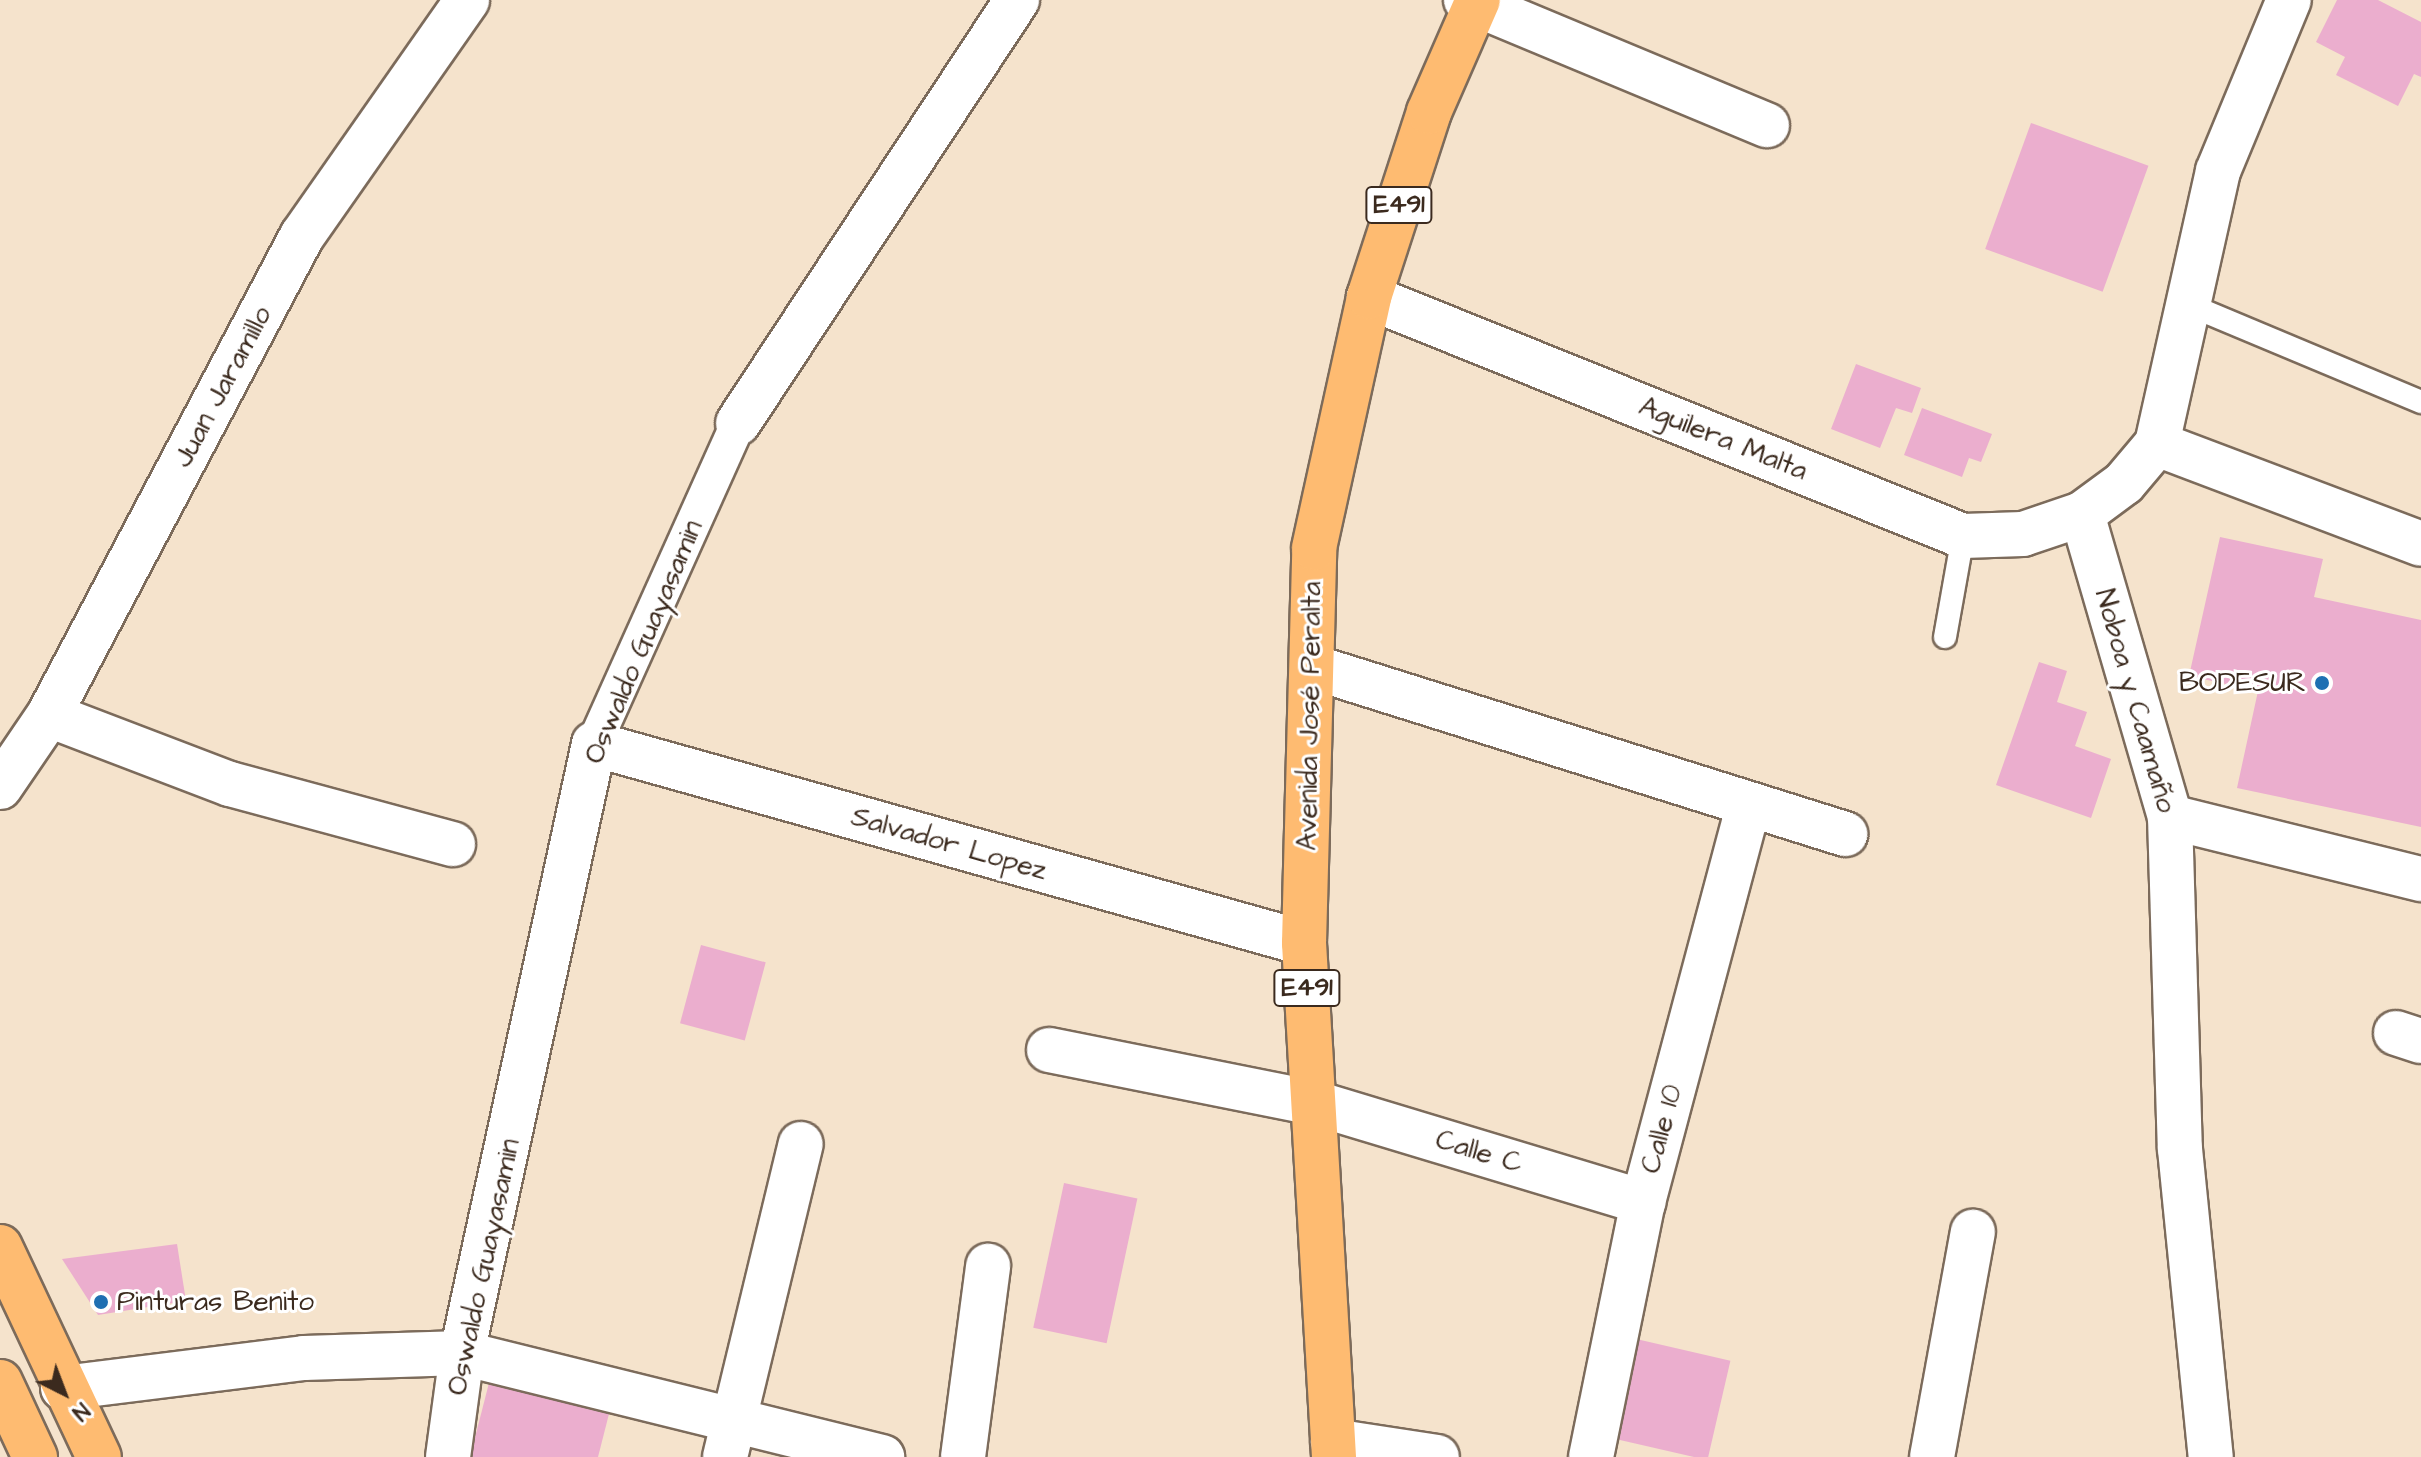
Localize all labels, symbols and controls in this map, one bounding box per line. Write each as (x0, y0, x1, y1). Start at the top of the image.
road number: E491 (1365, 183, 1433, 227)
street label: Juan Jaramillo (166, 301, 280, 473)
street label: Aguilera Malta (1634, 390, 1812, 488)
street label: Oswaldo Guayasamin (578, 515, 710, 769)
street label: Avenida José Peralta (1291, 581, 1329, 851)
street label: Noboa y Caamaño (2087, 585, 2183, 817)
place label: BODESUR (2179, 666, 2306, 700)
marker: BODESUR (2313, 674, 2331, 692)
street label: Salvador Lopez (847, 800, 1051, 888)
road number: E491 (1273, 966, 1341, 1010)
street label: Calle 10 (1634, 1081, 1690, 1177)
street label: Calle C (1432, 1123, 1526, 1181)
street label: Oswaldo Guayasamin (440, 1136, 528, 1398)
place label: Pinturas Benito (117, 1285, 314, 1319)
marker: Pinturas Benito (92, 1293, 110, 1311)
north arrow (24, 1353, 104, 1433)
text: N (65, 1395, 96, 1427)

